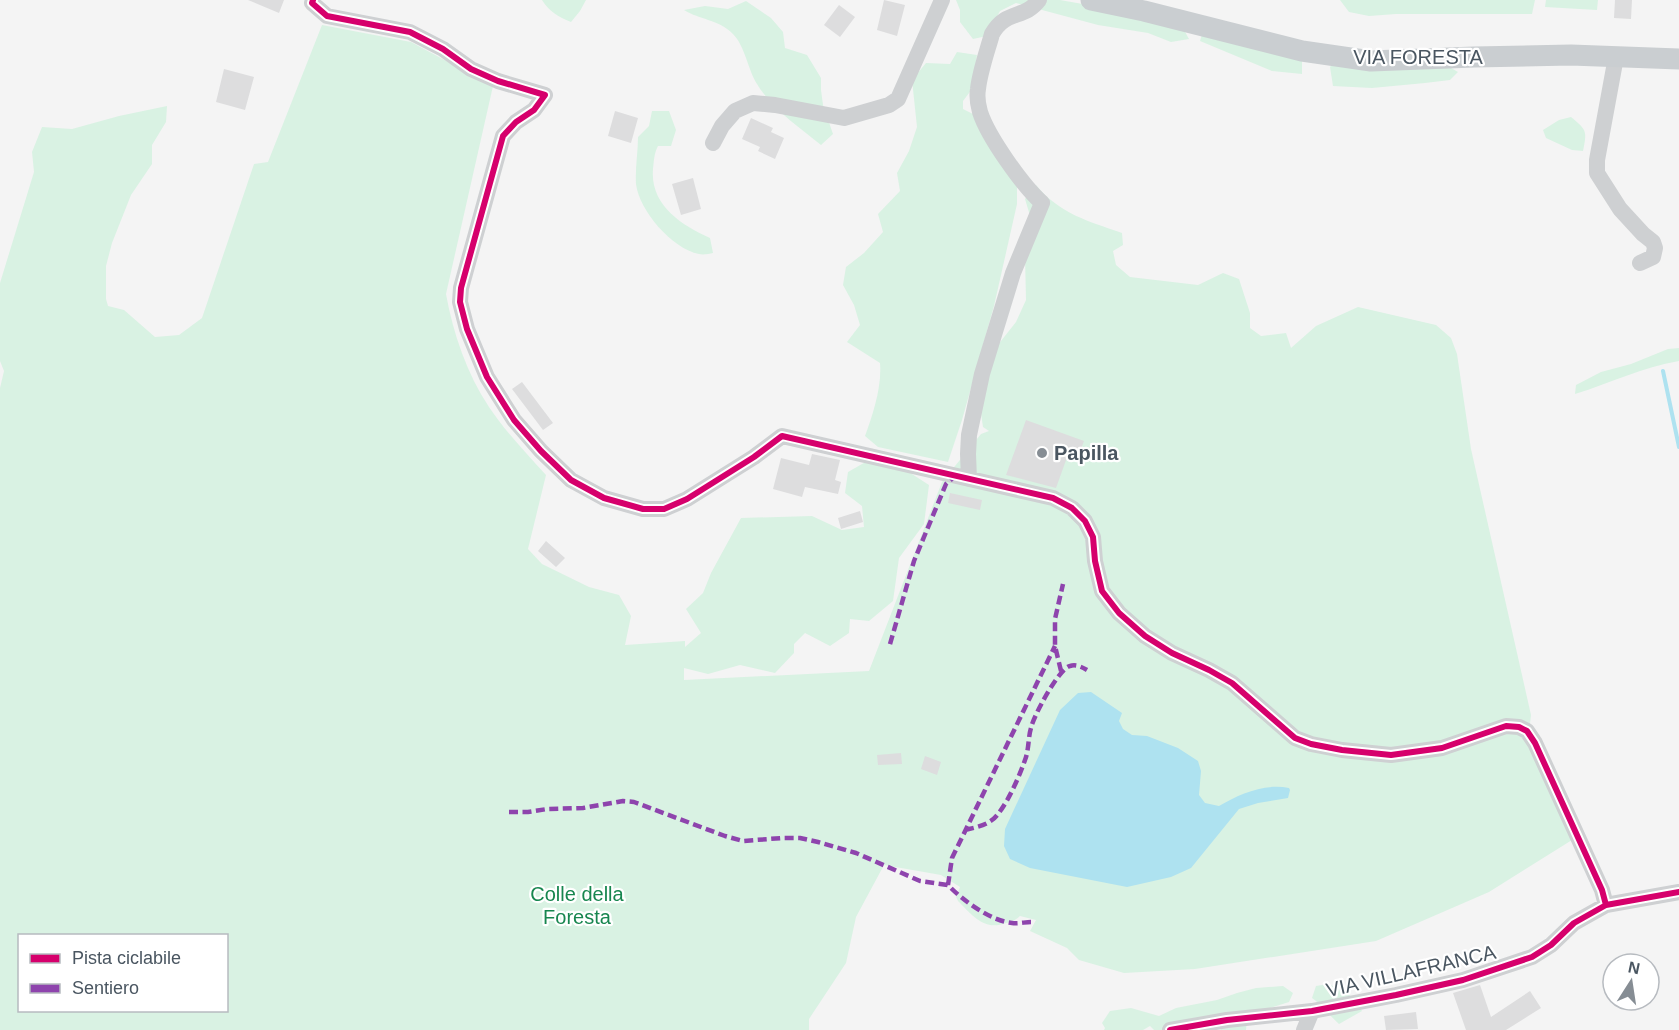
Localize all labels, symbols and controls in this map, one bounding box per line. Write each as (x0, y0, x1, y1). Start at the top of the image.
street label: VIA FORESTA (1353, 46, 1483, 68)
place label: Papilla (1054, 442, 1119, 464)
marker: Papilla (1035, 446, 1049, 460)
park label: Colle della Foresta (530, 883, 625, 928)
legend (18, 934, 228, 1012)
street label: VIA VILLAFRANCA (1324, 941, 1499, 1001)
text: Pista ciclabile (72, 948, 181, 968)
north arrow (1601, 952, 1661, 1012)
text: N (1627, 958, 1641, 977)
text: Sentiero (72, 978, 139, 998)

